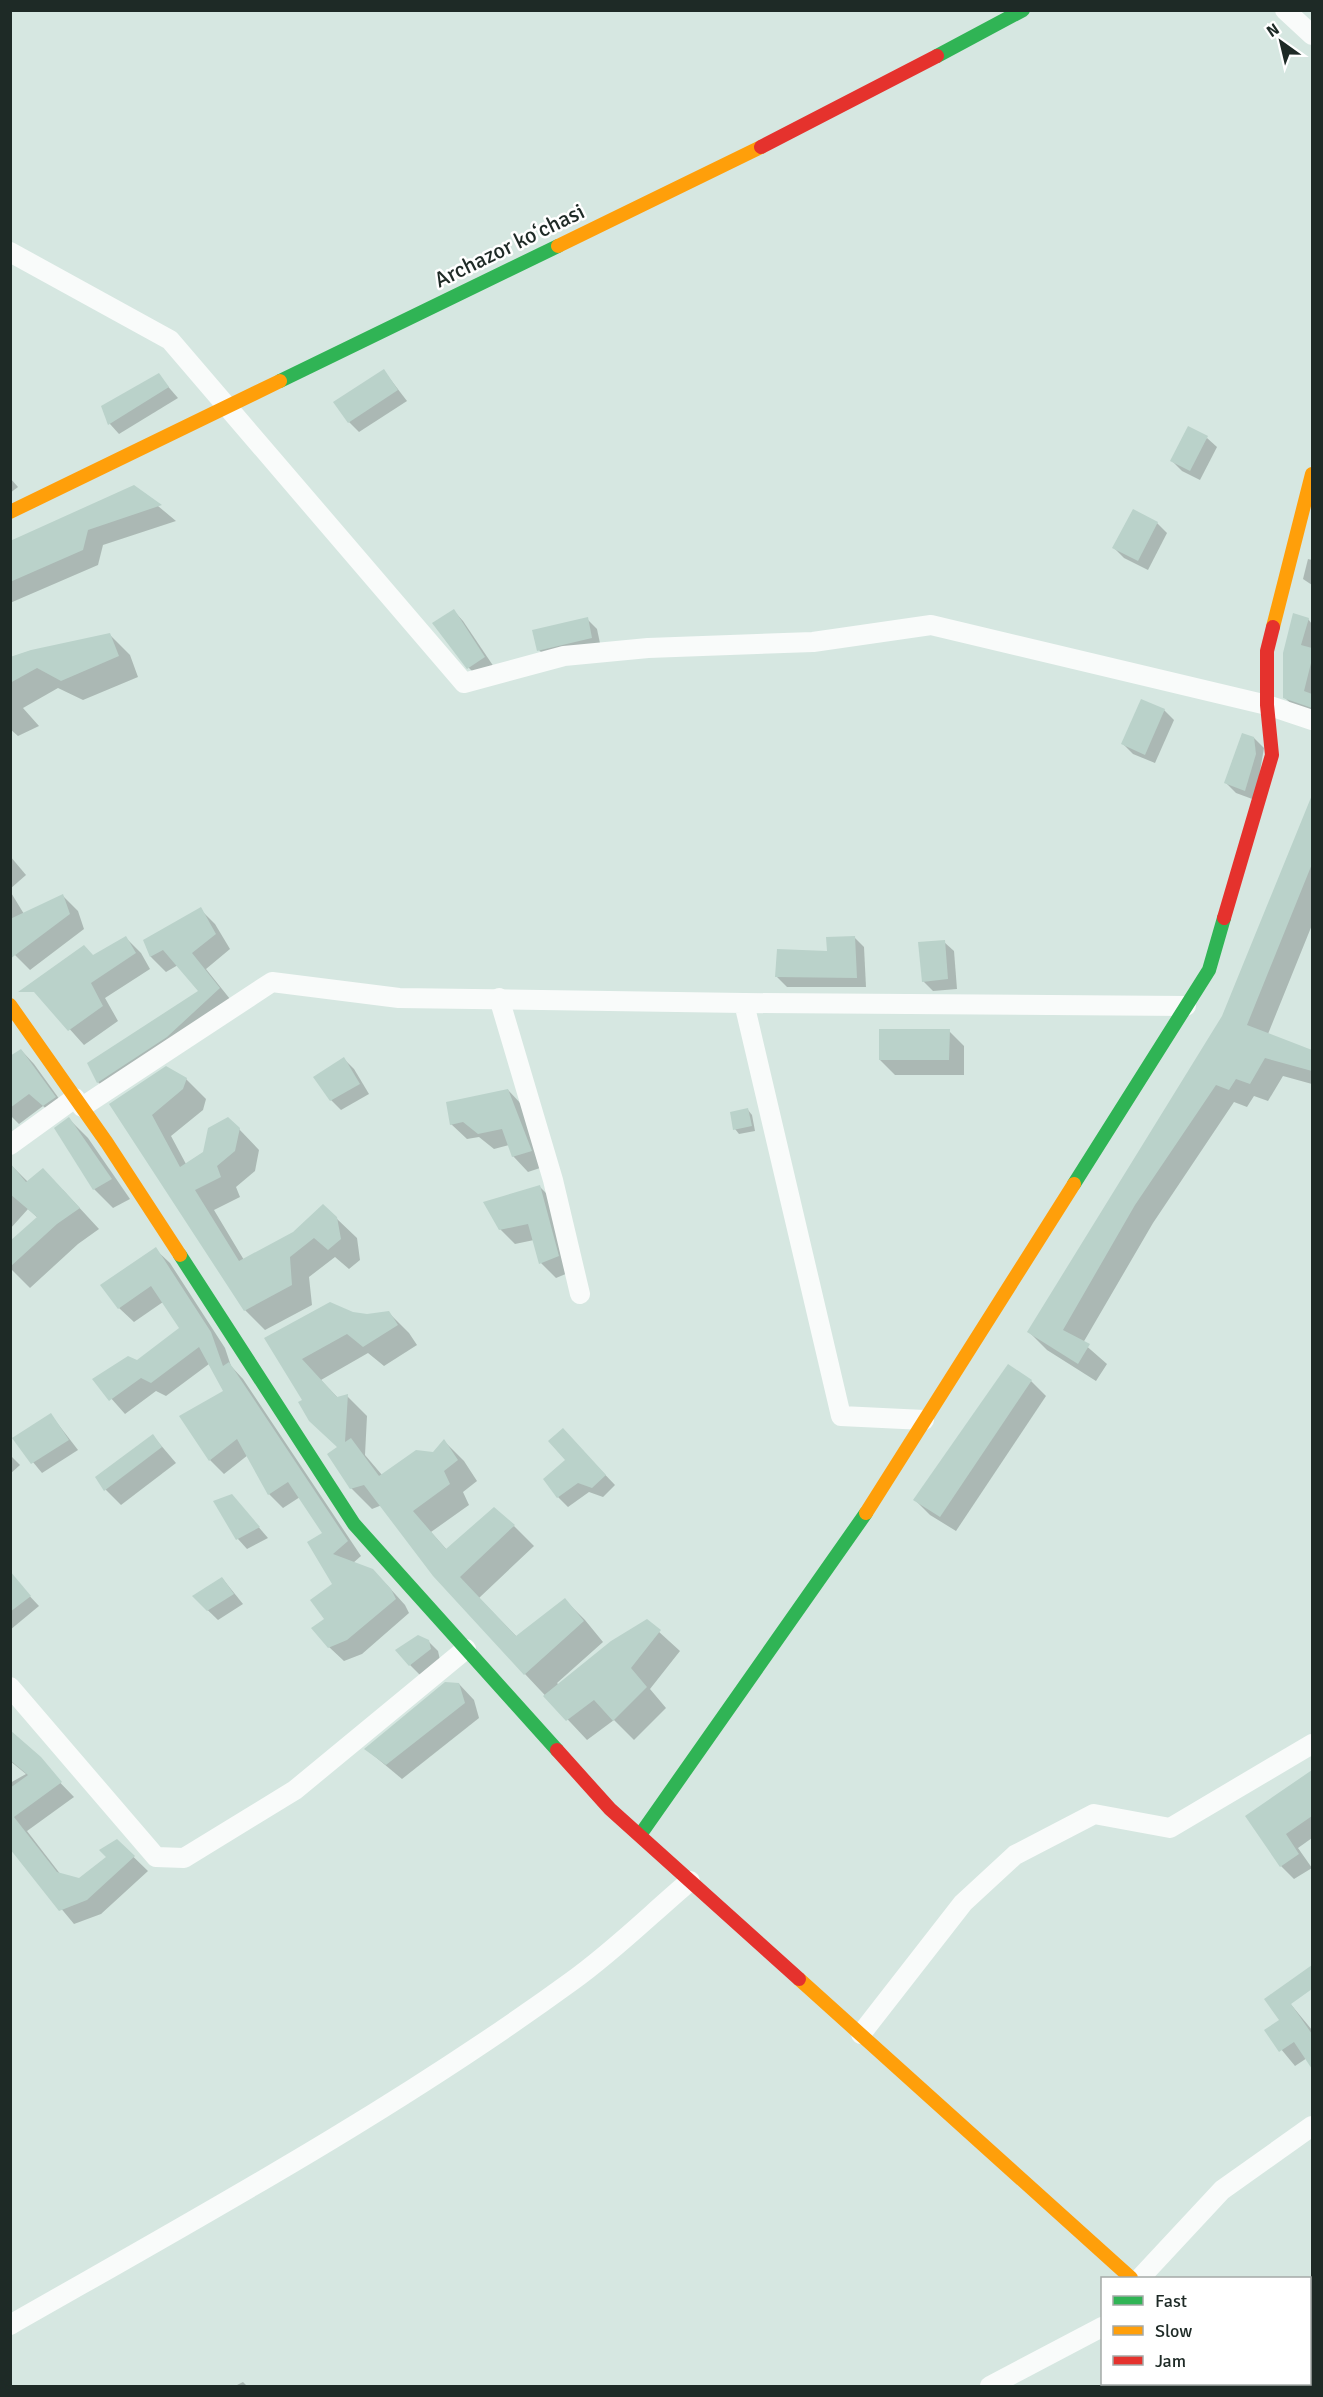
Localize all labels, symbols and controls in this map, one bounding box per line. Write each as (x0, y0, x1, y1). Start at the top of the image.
north arrow (1251, 12, 1311, 72)
text: N (1263, 19, 1283, 42)
street label: Archazor koʻchasi (430, 197, 589, 293)
legend (1101, 2277, 1311, 2385)
text: Fast (1155, 2290, 1187, 2312)
text: Slow (1155, 2320, 1192, 2342)
text: Jam (1155, 2350, 1186, 2372)

